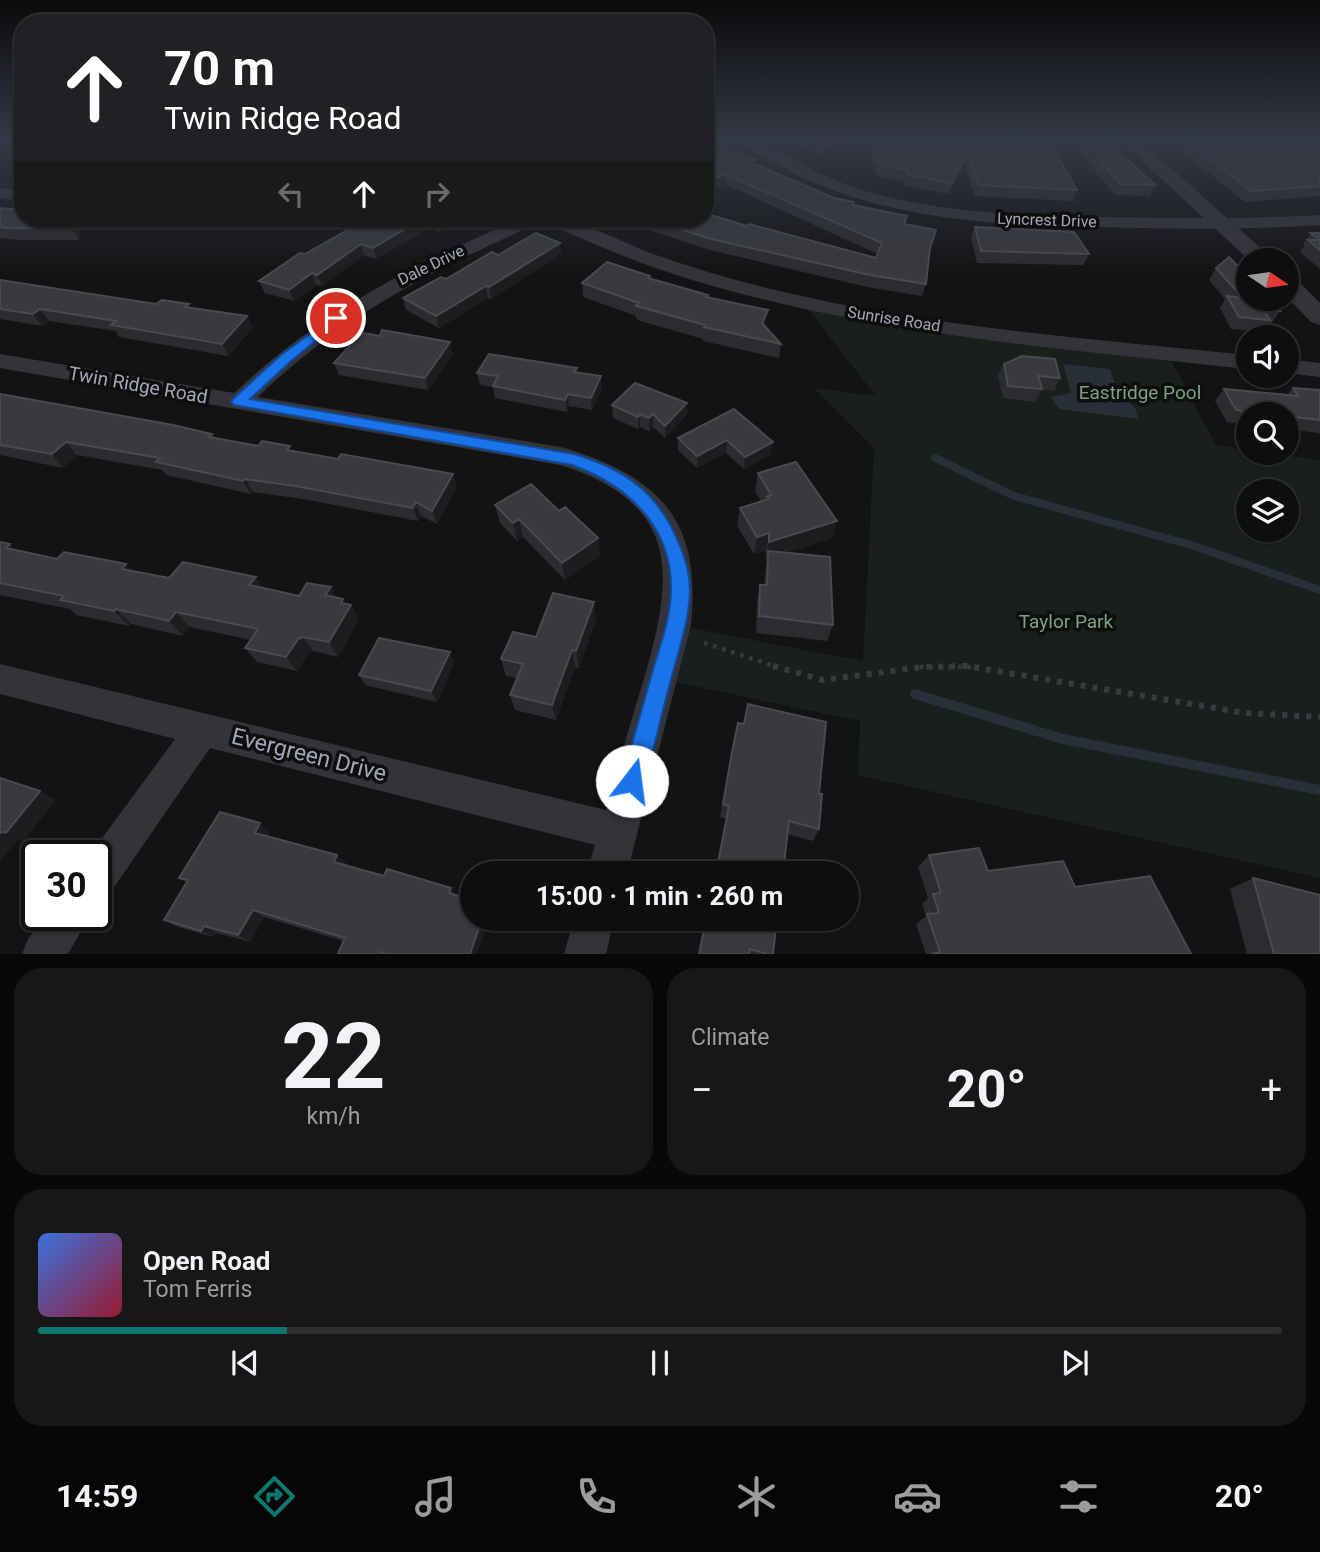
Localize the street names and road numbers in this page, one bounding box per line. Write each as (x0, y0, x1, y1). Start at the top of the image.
street label: Lyncrest Drive (997, 209, 1097, 231)
street label: Dale Drive (395, 241, 467, 289)
street label: Sunrise Road (846, 302, 942, 336)
street label: Twin Ridge Road (67, 361, 209, 409)
street label: Evergreen Drive (229, 723, 389, 787)

